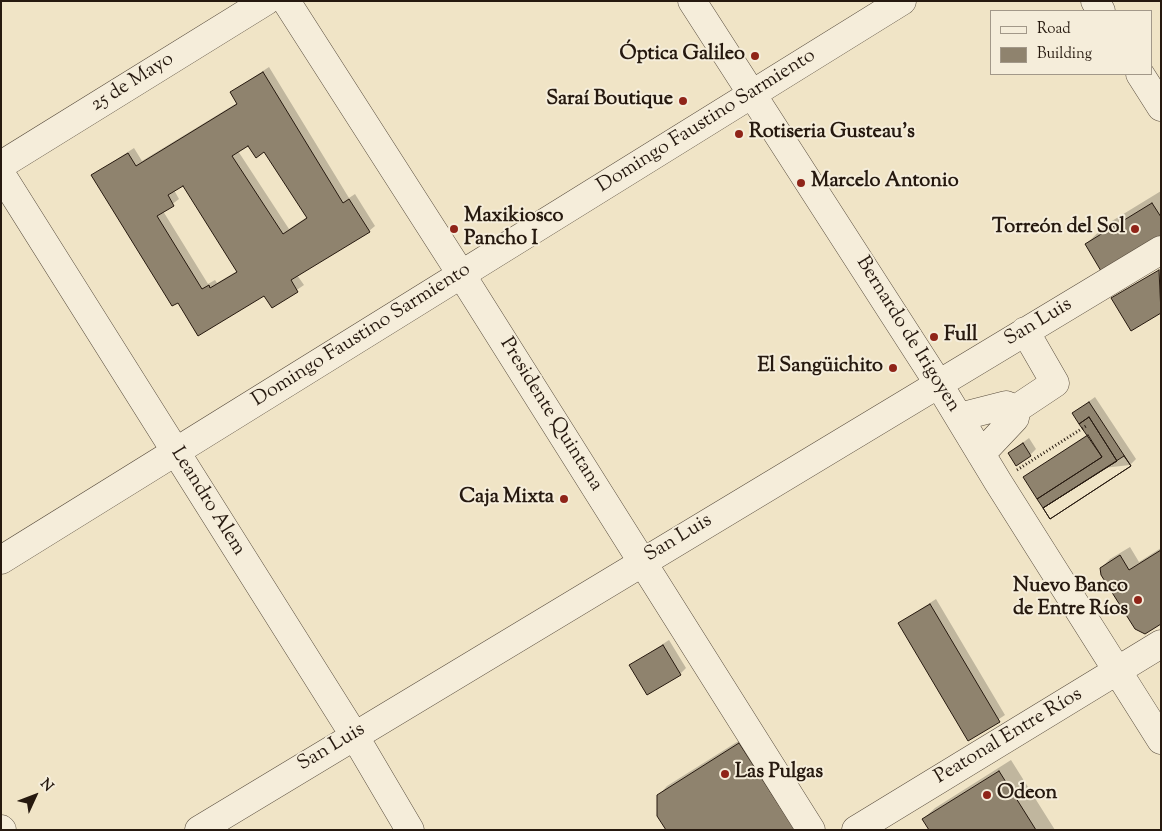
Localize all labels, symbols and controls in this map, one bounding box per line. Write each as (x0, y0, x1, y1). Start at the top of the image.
legend (990, 10, 1152, 75)
text: Road (1037, 19, 1071, 40)
place label: Óptica Galileo (620, 44, 745, 68)
text: Building (1037, 44, 1092, 65)
street label: Domingo Faustino Sarmiento (593, 45, 821, 199)
street label: 25 de Mayo (87, 48, 179, 118)
marker: Óptica Galileo (749, 50, 761, 62)
place label: Saraí Boutique (546, 89, 673, 113)
marker: Saraí Boutique (677, 95, 689, 107)
place label: Rotiseria Gusteau's (749, 122, 915, 146)
marker: Rotiseria Gusteau's (733, 128, 745, 140)
place label: Marcelo Antonio (811, 171, 959, 195)
marker: Marcelo Antonio (795, 177, 807, 189)
place label: Maxikiosco Pancho I (464, 206, 563, 253)
place label: Torreón del Sol (992, 217, 1125, 241)
marker: Maxikiosco Pancho I (448, 223, 460, 235)
marker: Torreón del Sol (1129, 223, 1141, 235)
street label: Bernardo de Irigoyen (849, 253, 965, 417)
street label: Domingo Faustino Sarmiento (248, 259, 476, 413)
street label: San Luis (1001, 294, 1077, 352)
place label: Full (944, 325, 977, 349)
marker: Full (928, 331, 940, 343)
street label: Presidente Quintana (493, 334, 607, 496)
place label: El Sangüichito (757, 356, 883, 380)
marker: El Sangüichito (887, 362, 899, 374)
street label: Leandro Alem (164, 443, 250, 561)
place label: Caja Mixta (459, 487, 554, 511)
marker: Caja Mixta (558, 493, 570, 505)
street label: San Luis (641, 510, 717, 568)
place label: Nuevo Banco de Entre Ríos (1013, 576, 1128, 623)
marker: Nuevo Banco de Entre Ríos (1132, 594, 1144, 606)
street label: Peatonal Entre Ríos (931, 684, 1087, 790)
street label: San Luis (294, 719, 370, 777)
place label: Las Pulgas (735, 762, 823, 786)
marker: Las Pulgas (719, 768, 731, 780)
north arrow (10, 771, 60, 821)
text: N (35, 775, 57, 797)
place label: Odeon (997, 783, 1057, 807)
marker: Odeon (981, 789, 993, 801)

